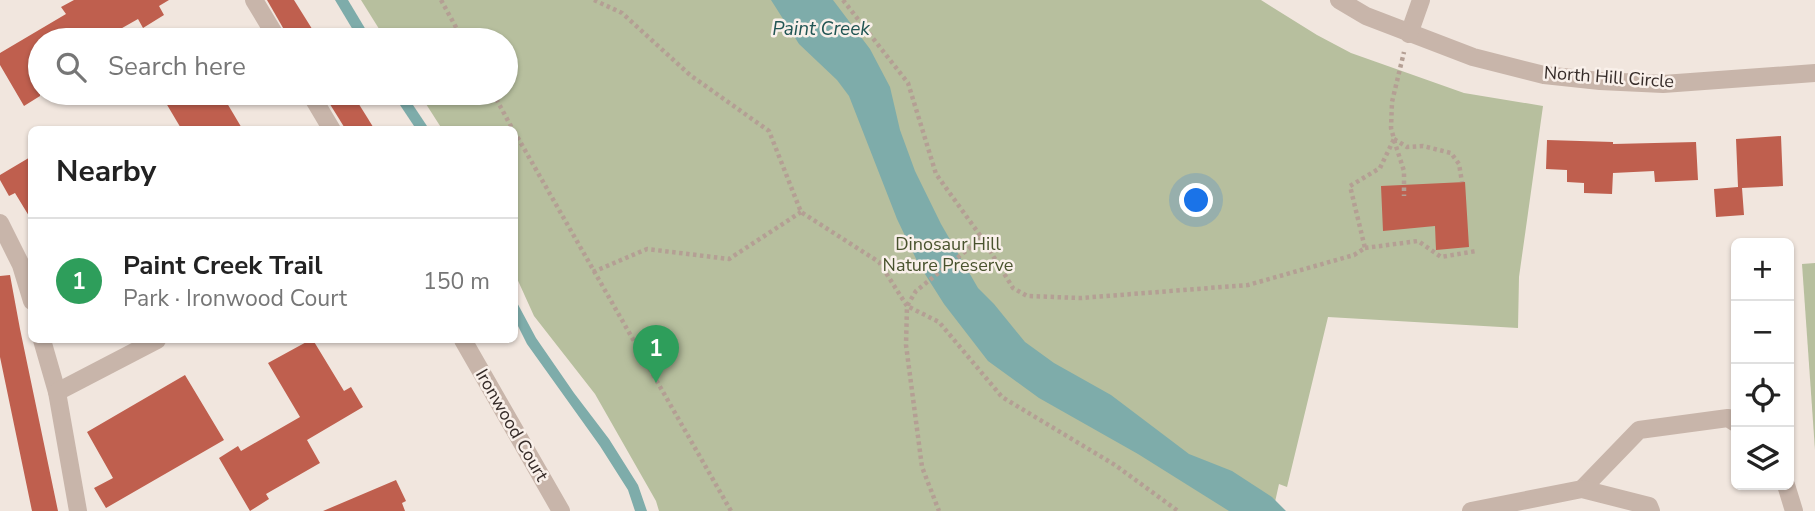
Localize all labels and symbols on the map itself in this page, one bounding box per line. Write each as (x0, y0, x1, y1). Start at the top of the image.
water label: Paint Creek (772, 16, 870, 42)
street label: North Hill Circle (1543, 60, 1675, 94)
your location (1179, 183, 1213, 217)
park label: Dinosaur Hill Nature Preserve (883, 232, 1013, 277)
pin: 1 (633, 325, 679, 383)
street label: Ironwood Court (470, 364, 554, 486)

